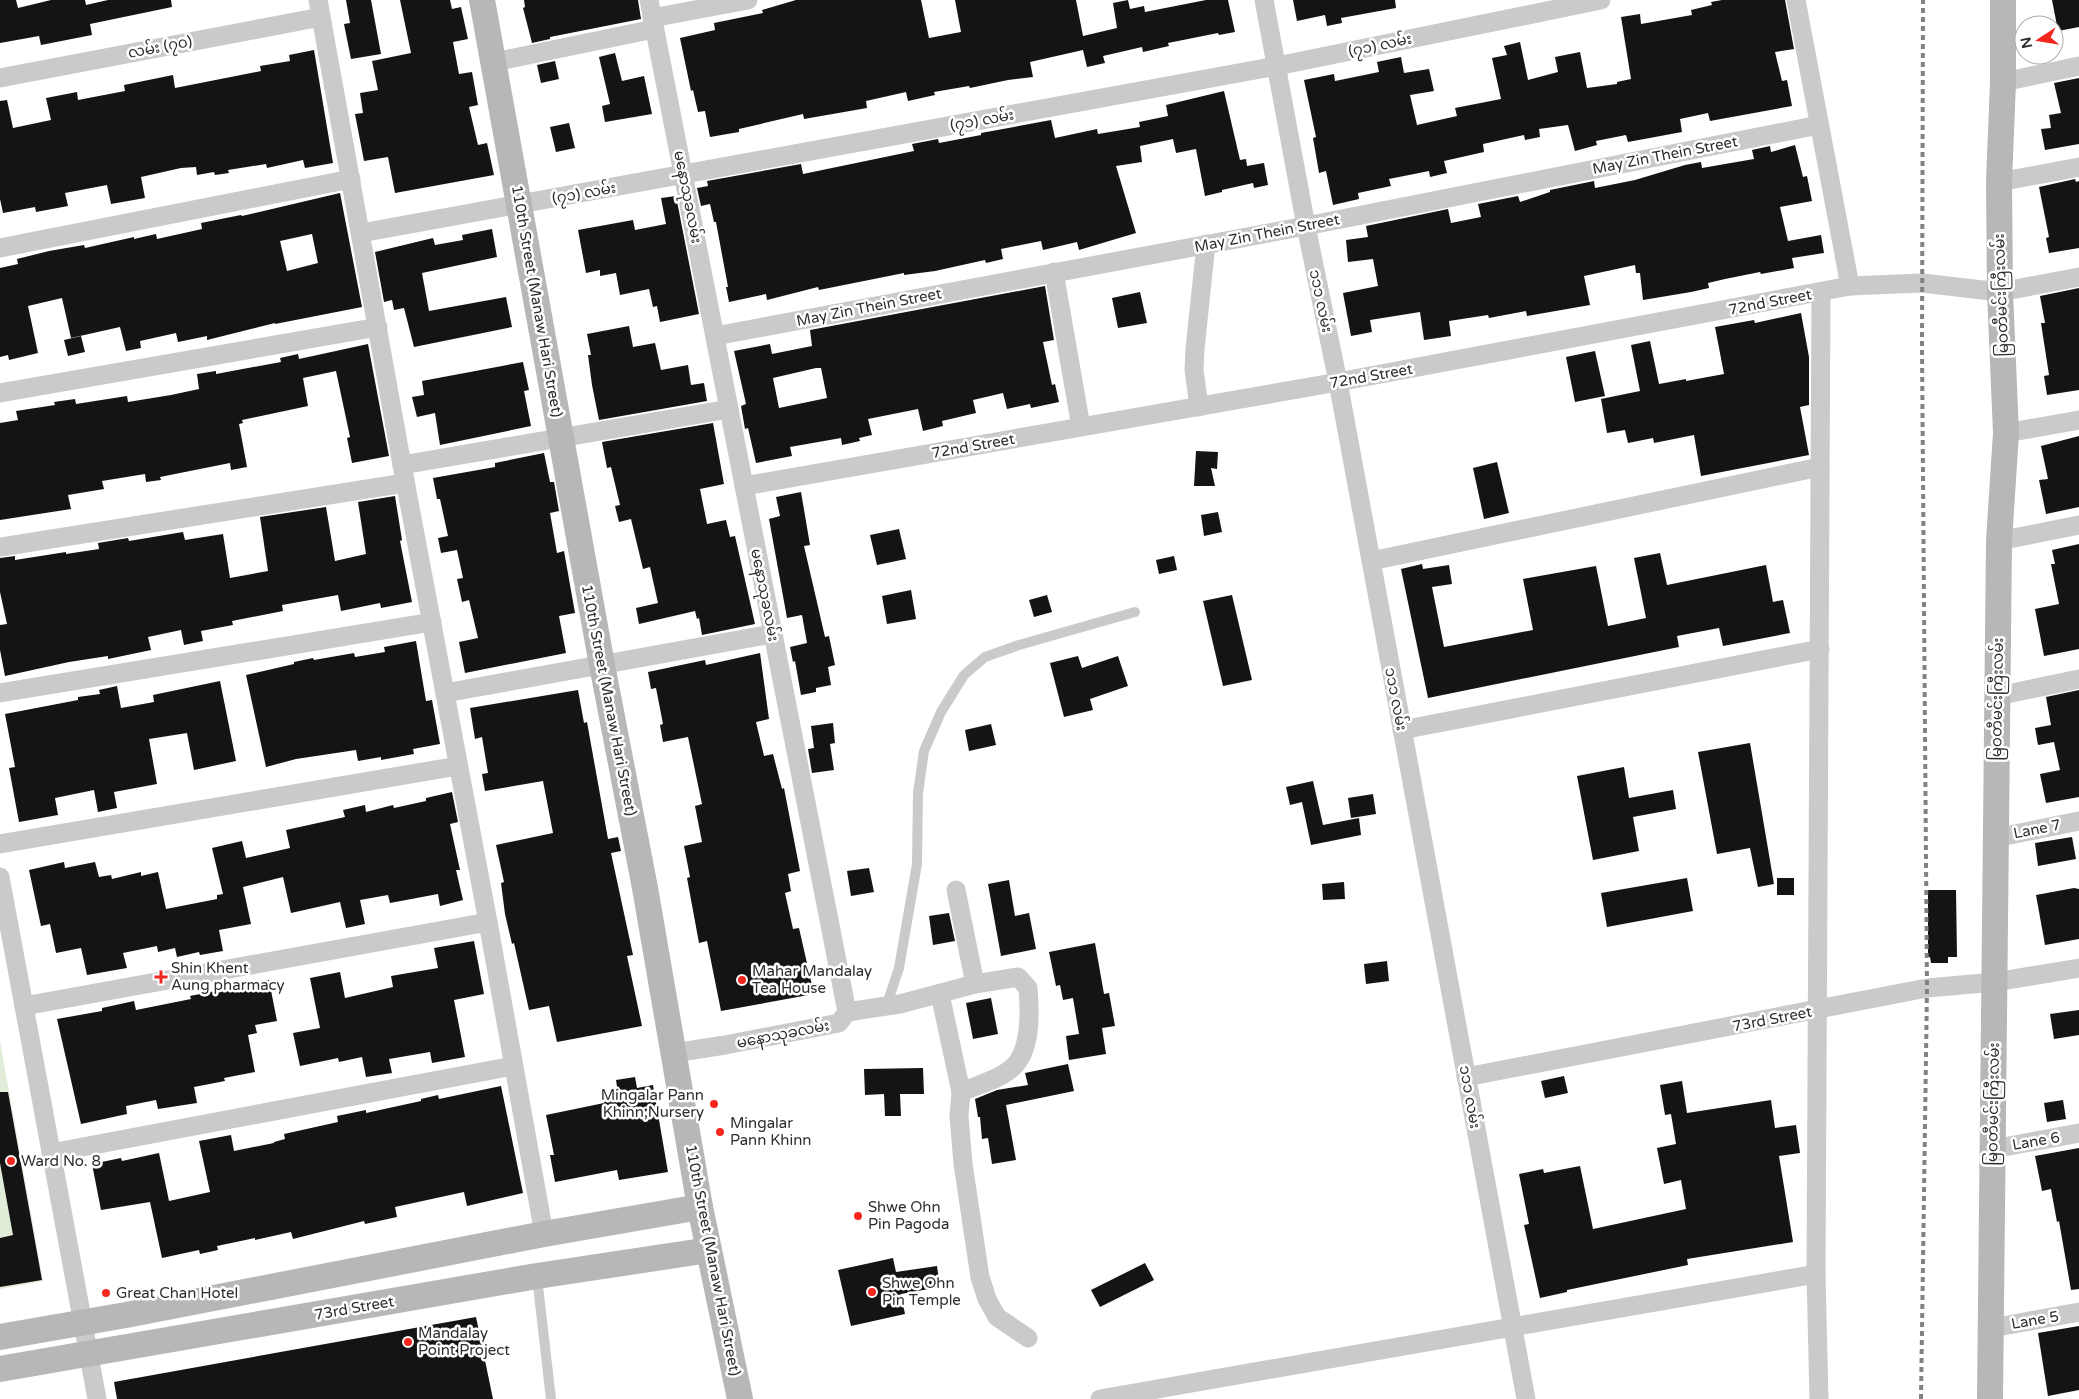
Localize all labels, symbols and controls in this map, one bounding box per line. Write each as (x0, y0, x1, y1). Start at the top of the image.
north arrow (2014, 15, 2064, 65)
street label: (၇၁) လမ်း (1346, 29, 1414, 63)
street label: လမ်း (၇၀) (126, 31, 194, 65)
text: N (2017, 35, 2036, 50)
street label: (၇၁) လမ်း (948, 105, 1016, 137)
street label: May Zin Thein Street (1591, 132, 1739, 178)
street label: မနောသုခလမ်း (667, 149, 707, 245)
street label: (၇၁) လမ်း (550, 178, 618, 210)
street label: 110th Street (Manaw Hari Street) (508, 184, 566, 418)
street label: May Zin Thein Street (1193, 210, 1341, 256)
street label: မြဝတီမင်းကြီးလမ်း (1989, 233, 2015, 357)
street label: ၁၁၁ လမ်း (1306, 268, 1337, 334)
street label: May Zin Thein Street (795, 284, 943, 330)
street label: 72nd Street (1727, 285, 1813, 319)
street label: 72nd Street (1328, 360, 1414, 392)
street label: 72nd Street (930, 430, 1016, 462)
street label: မနောသုခလမ်း (744, 547, 784, 643)
street label: 110th Street (Manaw Hari Street) (578, 583, 640, 817)
street label: မြဝတီမင်းကြီးလမ်း (1986, 637, 2010, 761)
street label: ၁၁၁ လမ်း (1381, 666, 1412, 732)
street label: Lane 7 (2012, 816, 2062, 842)
place label: Shin Khent Aung pharmacy (171, 959, 285, 994)
place label: Mahar Mandalay Tea House (752, 962, 872, 997)
marker: Shin Khent Aung pharmacy (155, 971, 167, 983)
marker: Mahar Mandalay Tea House (736, 974, 748, 986)
street label: 73rd Street (1731, 1002, 1814, 1036)
street label: မနောသုခလမ်း (735, 1015, 831, 1055)
street label: မြဝတီမင်းကြီးလမ်း (1982, 1042, 2006, 1166)
street label: ၁၁၁ လမ်း (1456, 1064, 1485, 1130)
place label: Mingalar Pann Khinn;Nursery (601, 1086, 704, 1121)
marker: Mingalar Pann Khinn;Nursery (708, 1098, 720, 1110)
place label: Mingalar Pann Khinn (730, 1114, 811, 1149)
marker: Mingalar Pann Khinn (714, 1126, 726, 1138)
street label: Lane 6 (2011, 1128, 2061, 1154)
street label: 110th Street (Manaw Hari Street) (682, 1143, 744, 1377)
place label: Ward No. 8 (21, 1152, 101, 1170)
marker: Ward No. 8 (5, 1155, 17, 1167)
place label: Shwe Ohn Pin Pagoda (868, 1198, 949, 1233)
marker: Shwe Ohn Pin Pagoda (852, 1210, 864, 1222)
place label: Shwe Ohn Pin Temple (882, 1274, 961, 1309)
place label: Great Chan Hotel (116, 1284, 238, 1302)
marker: Shwe Ohn Pin Temple (866, 1286, 878, 1298)
marker: Great Chan Hotel (100, 1287, 112, 1299)
street label: 73rd Street (313, 1292, 396, 1324)
street label: Lane 5 (2010, 1307, 2060, 1333)
place label: Mandalay Point Project (418, 1324, 510, 1359)
marker: Mandalay Point Project (402, 1336, 414, 1348)

